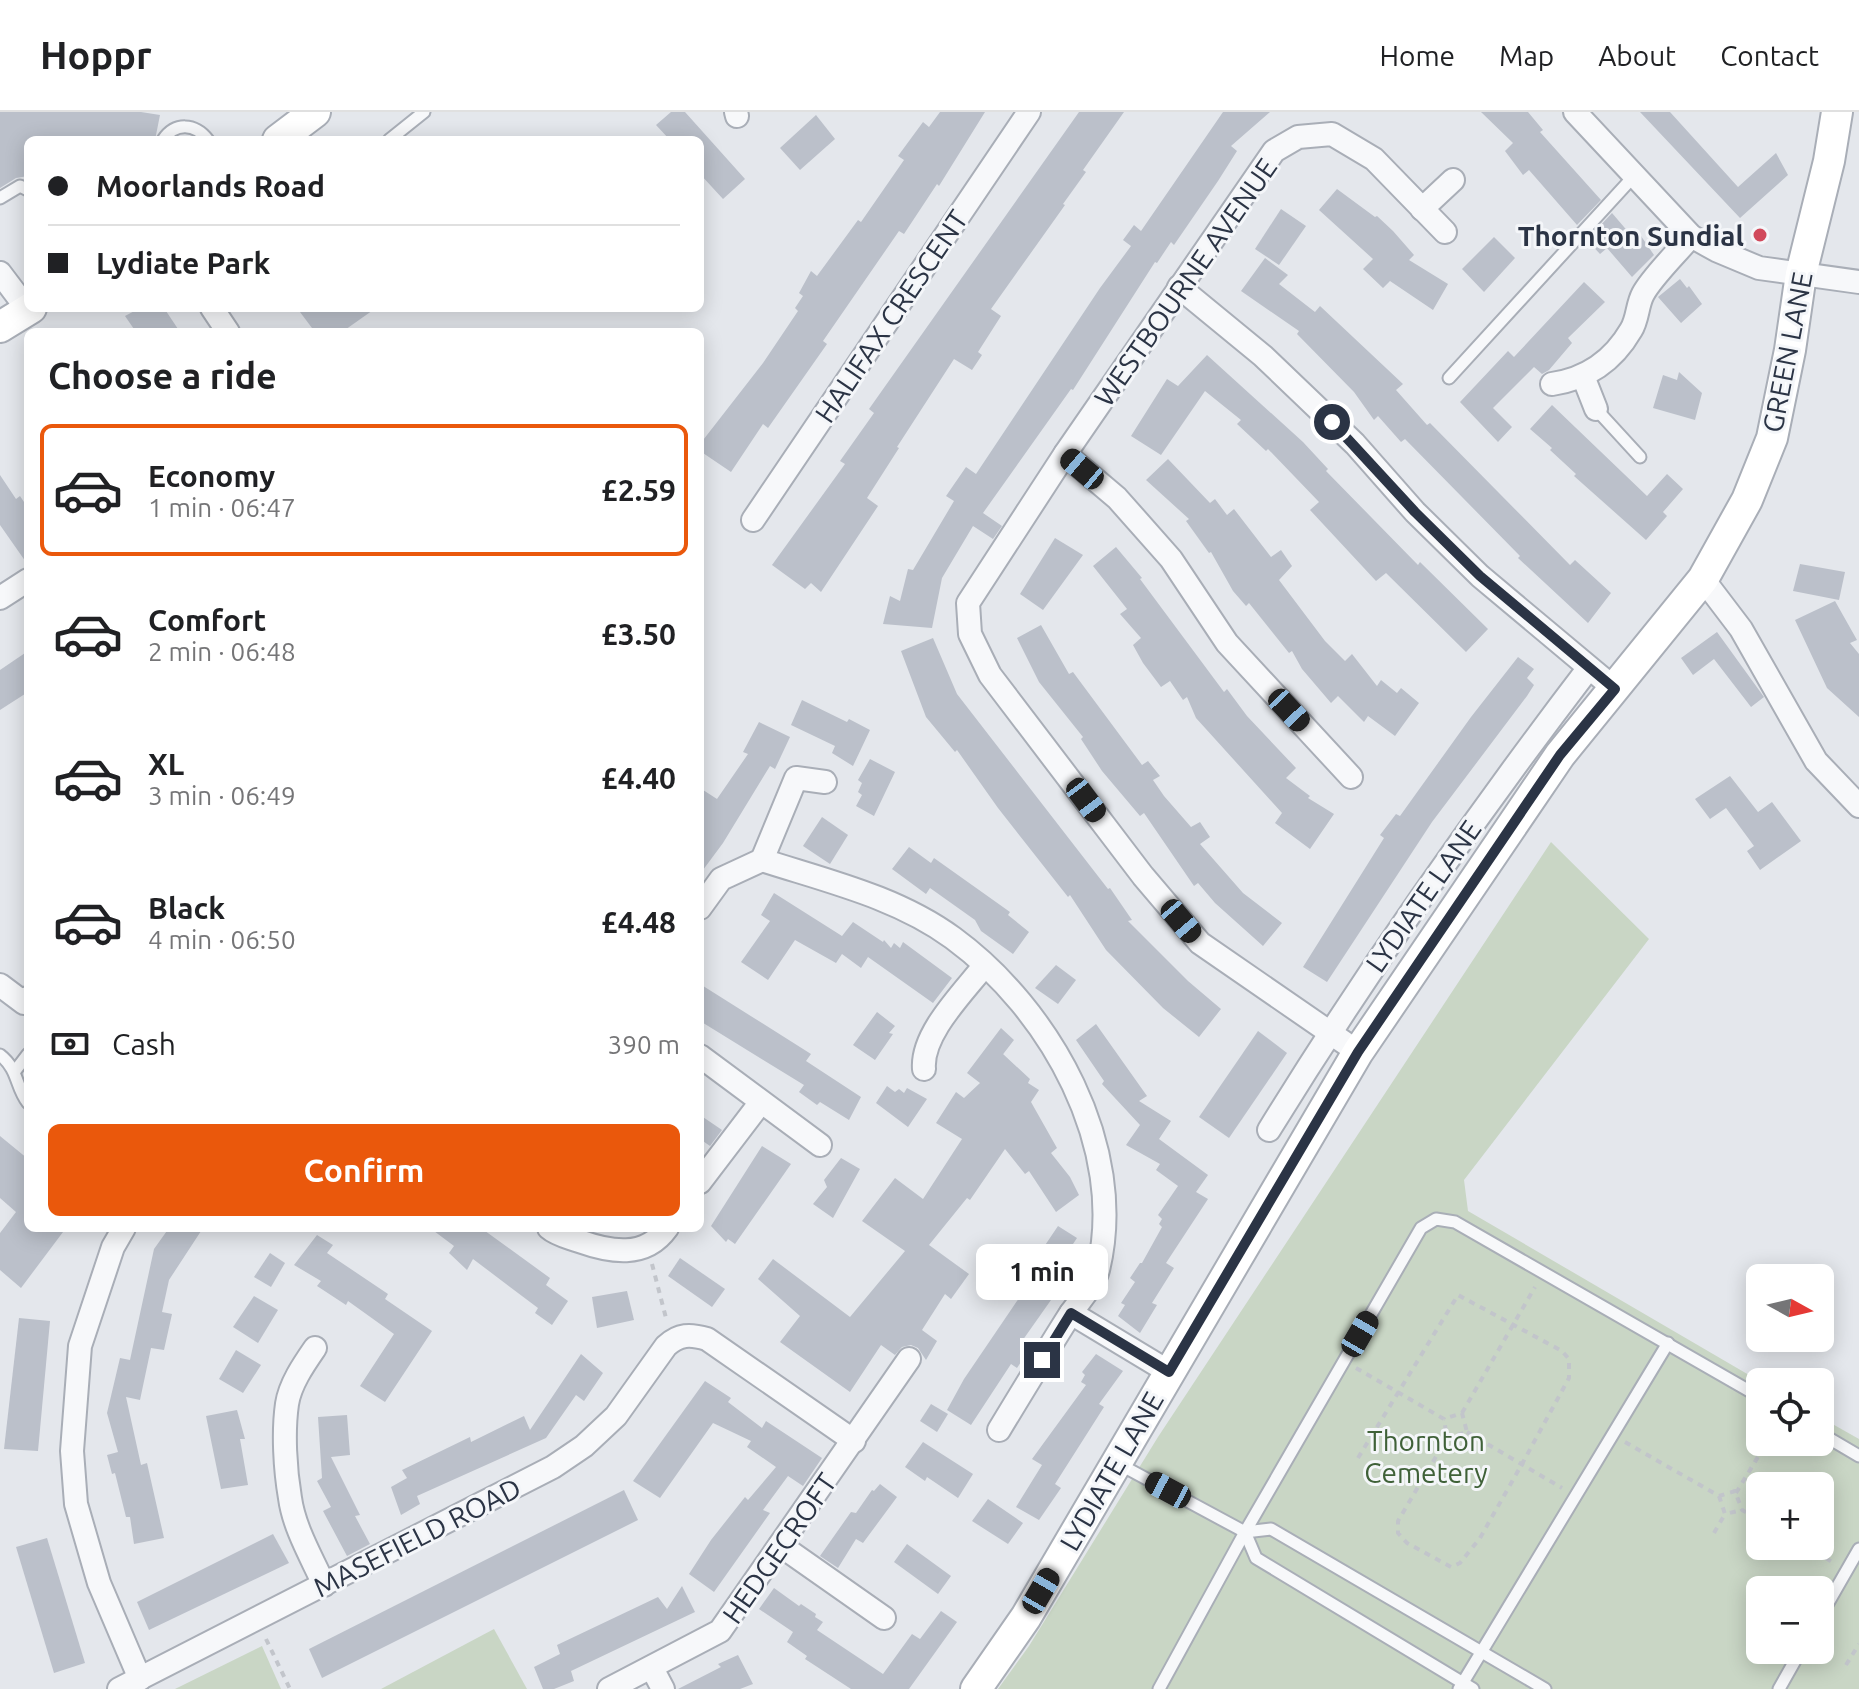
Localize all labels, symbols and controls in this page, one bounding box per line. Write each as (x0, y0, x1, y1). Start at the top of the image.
text: Hoppr (40, 34, 152, 76)
text: Home (1380, 40, 1455, 71)
text: Map (1499, 40, 1554, 71)
text: About (1598, 40, 1676, 71)
text: Contact (1720, 40, 1819, 71)
street label: WESTBOURNE AVENUE (1088, 152, 1282, 412)
text: Moorlands Road (96, 169, 325, 203)
street label: HALIFAX CRESCENT (809, 204, 974, 428)
place label: Thornton Sundial (1518, 220, 1744, 251)
marker: Thornton Sundial (1751, 226, 1769, 244)
text: Lydiate Park (96, 246, 270, 280)
street label: GREEN LANE (1756, 269, 1818, 435)
text: Choose a ride (48, 355, 277, 396)
route start (1314, 404, 1350, 440)
car (1056, 444, 1108, 494)
icon: car (52, 454, 124, 526)
text: Economy (148, 459, 275, 493)
text: £2.59 (601, 473, 676, 507)
text: 1 min · 06:47 (148, 493, 296, 522)
icon: car (52, 598, 124, 670)
text: Comfort (148, 603, 266, 637)
text: £3.50 (601, 617, 676, 651)
text: 2 min · 06:48 (148, 637, 296, 666)
car (1264, 684, 1314, 736)
icon: car (52, 742, 124, 814)
text: XL (148, 747, 184, 781)
text: £4.40 (601, 761, 676, 795)
car (1062, 774, 1110, 826)
text: 3 min · 06:49 (148, 781, 296, 810)
street label: LYDIATE LANE (1359, 814, 1487, 978)
icon: car (52, 886, 124, 958)
text: Black (148, 891, 225, 925)
car (1156, 895, 1206, 947)
text: £4.48 (601, 905, 676, 939)
text: 4 min · 06:50 (148, 925, 296, 954)
icon: cash (48, 1022, 92, 1066)
text: Cash (112, 1027, 176, 1061)
text: 390 m (608, 1030, 680, 1059)
button: Confirm (48, 1124, 680, 1216)
callout: 1 min (976, 1244, 1108, 1300)
text: 1 min (1009, 1257, 1075, 1286)
north arrow (1746, 1264, 1834, 1352)
map controls (1746, 1264, 1834, 1664)
car (1338, 1307, 1382, 1361)
route end (1024, 1342, 1060, 1378)
button: locate (1746, 1368, 1834, 1456)
street label: LYDIATE LANE (1053, 1386, 1169, 1556)
park label: Thornton Cemetery (1364, 1425, 1488, 1488)
street label: HEDGECROFT (716, 1467, 842, 1629)
car (1141, 1468, 1195, 1512)
street label: MASEFIELD ROAD (308, 1471, 526, 1603)
button: + (1746, 1472, 1834, 1560)
car (1019, 1564, 1063, 1618)
button: − (1746, 1576, 1834, 1664)

